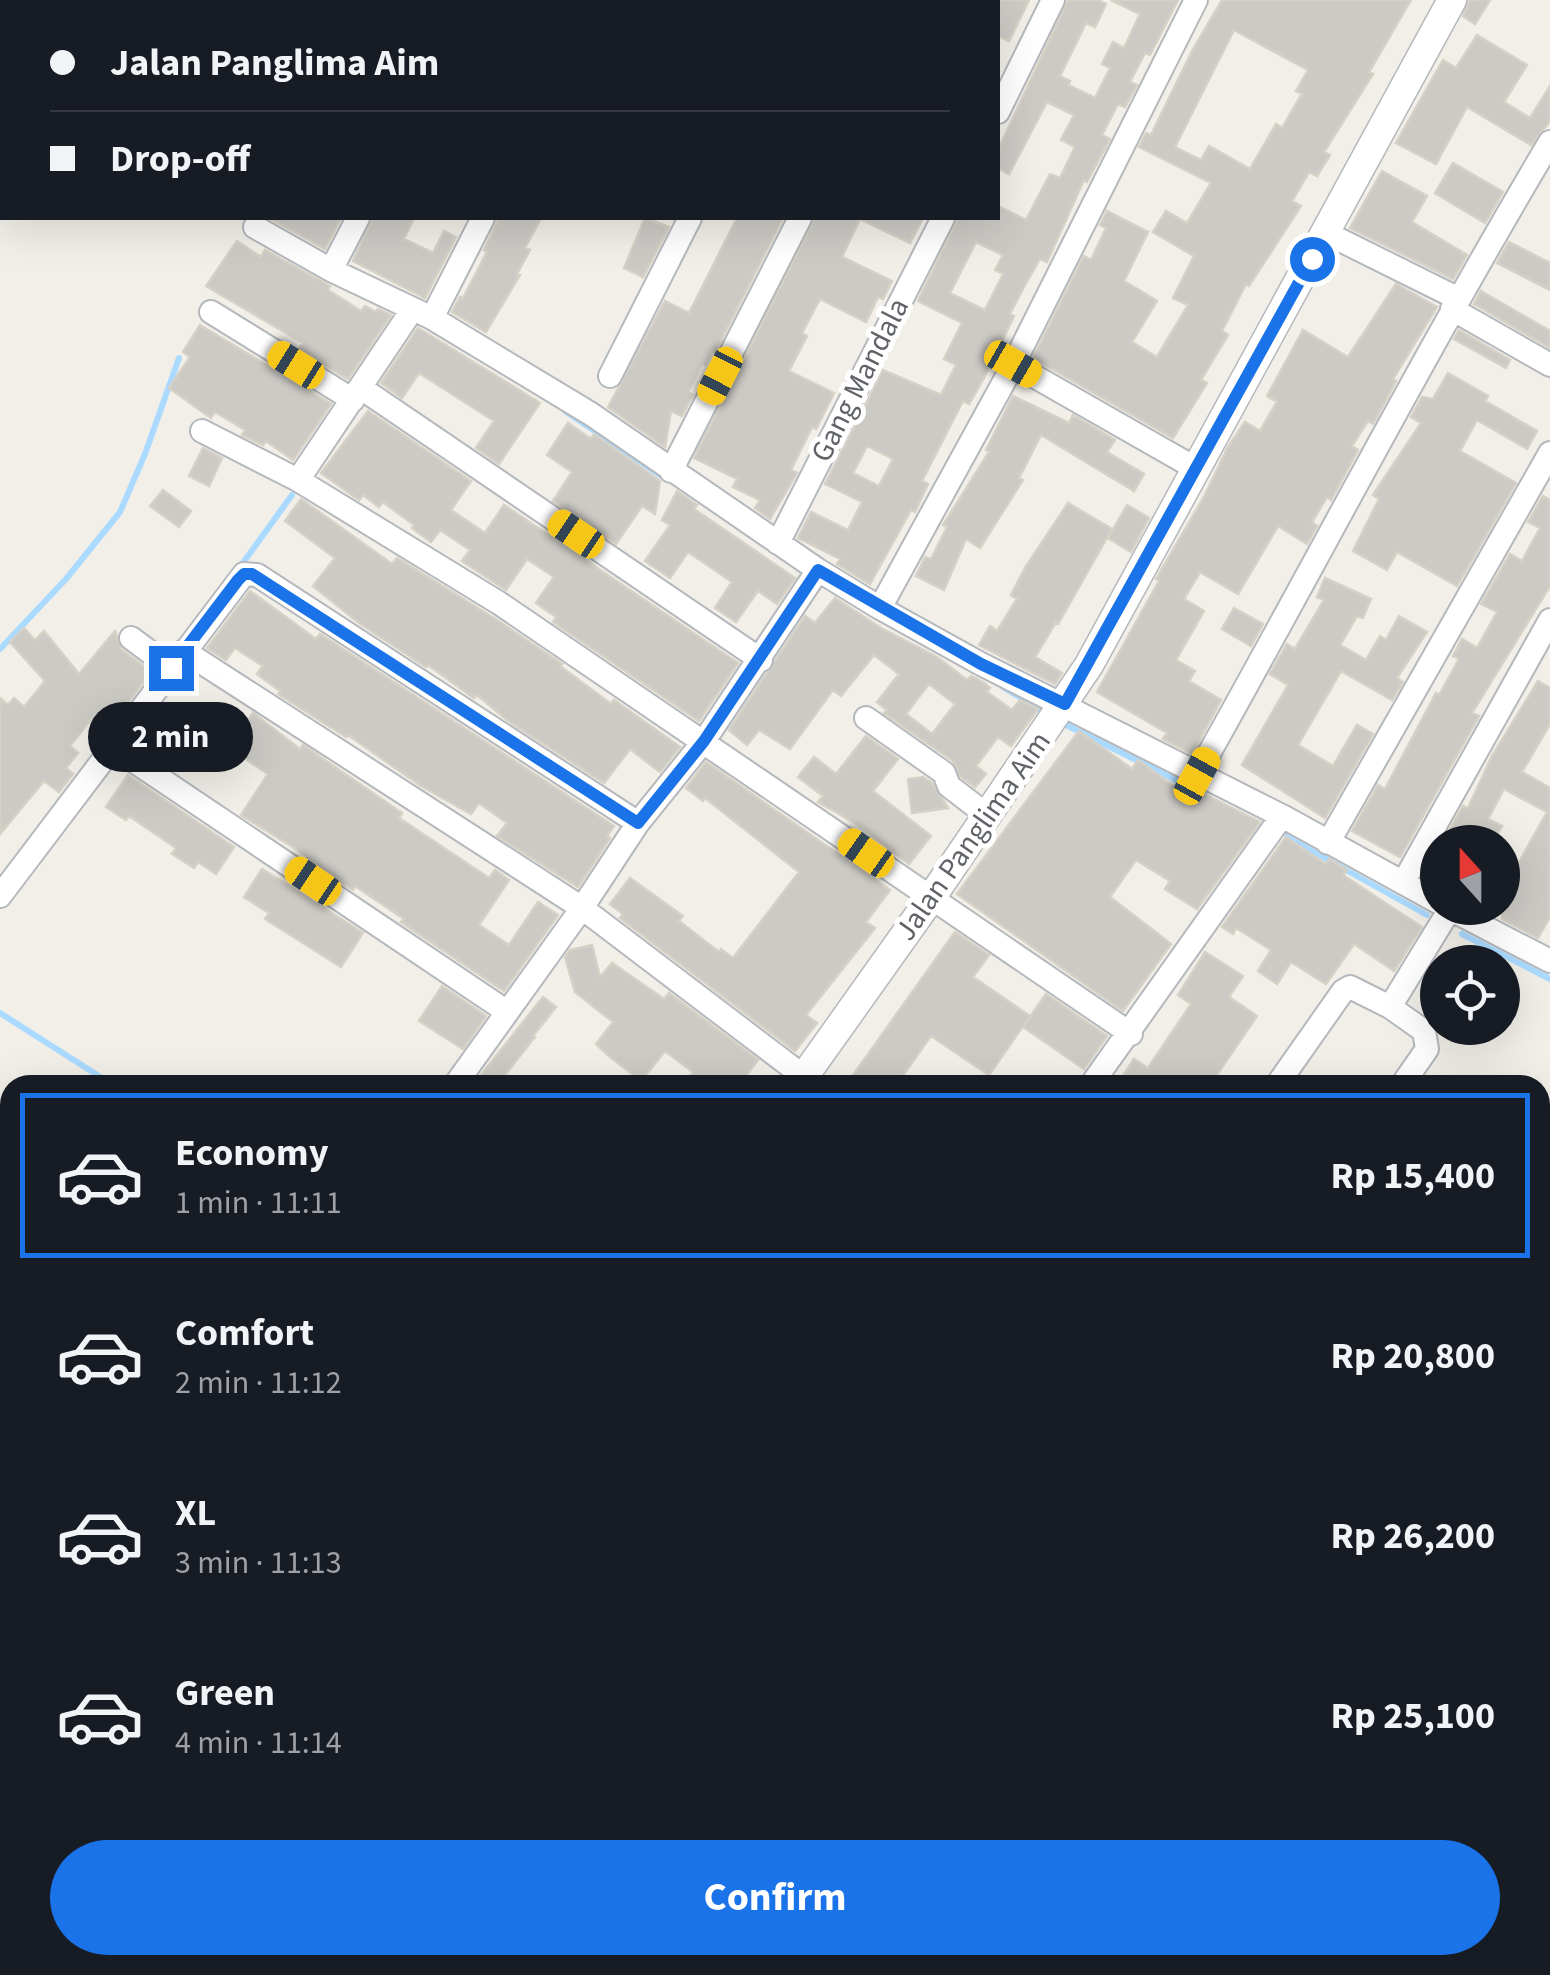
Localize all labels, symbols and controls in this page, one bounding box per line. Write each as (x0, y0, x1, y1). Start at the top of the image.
text: Jalan Panglima Aim (110, 36, 439, 90)
text: Drop-off (110, 132, 250, 186)
route start (1290, 237, 1335, 282)
street label: Gang Mandala (800, 290, 920, 470)
car (263, 336, 329, 394)
car (980, 336, 1046, 392)
car (693, 342, 747, 410)
car (543, 505, 609, 563)
route end (149, 646, 194, 691)
callout: 2 min (89, 703, 254, 773)
text: 2 min (132, 714, 209, 760)
street label: Jalan Panglima Aim (885, 723, 1061, 949)
car (1169, 742, 1225, 810)
car (833, 824, 899, 882)
north arrow (1420, 825, 1520, 925)
map controls (1420, 825, 1520, 1045)
car (280, 852, 346, 910)
button: locate (1420, 945, 1520, 1045)
text: Economy (175, 1126, 328, 1180)
icon: car (55, 1131, 145, 1221)
text: Rp 15,400 (1331, 1149, 1495, 1203)
text: 1 min · 11:11 (175, 1180, 342, 1226)
text: Comfort (175, 1306, 314, 1360)
icon: car (55, 1311, 145, 1401)
text: Rp 20,800 (1331, 1329, 1495, 1383)
text: 2 min · 11:12 (175, 1360, 342, 1406)
text: XL (175, 1486, 216, 1540)
icon: car (55, 1491, 145, 1581)
text: Rp 26,200 (1331, 1509, 1495, 1563)
text: 3 min · 11:13 (175, 1540, 342, 1586)
text: Green (175, 1666, 275, 1720)
icon: car (55, 1671, 145, 1761)
text: Rp 25,100 (1331, 1689, 1495, 1743)
text: 4 min · 11:14 (175, 1720, 342, 1766)
button: Confirm (50, 1840, 1500, 1955)

